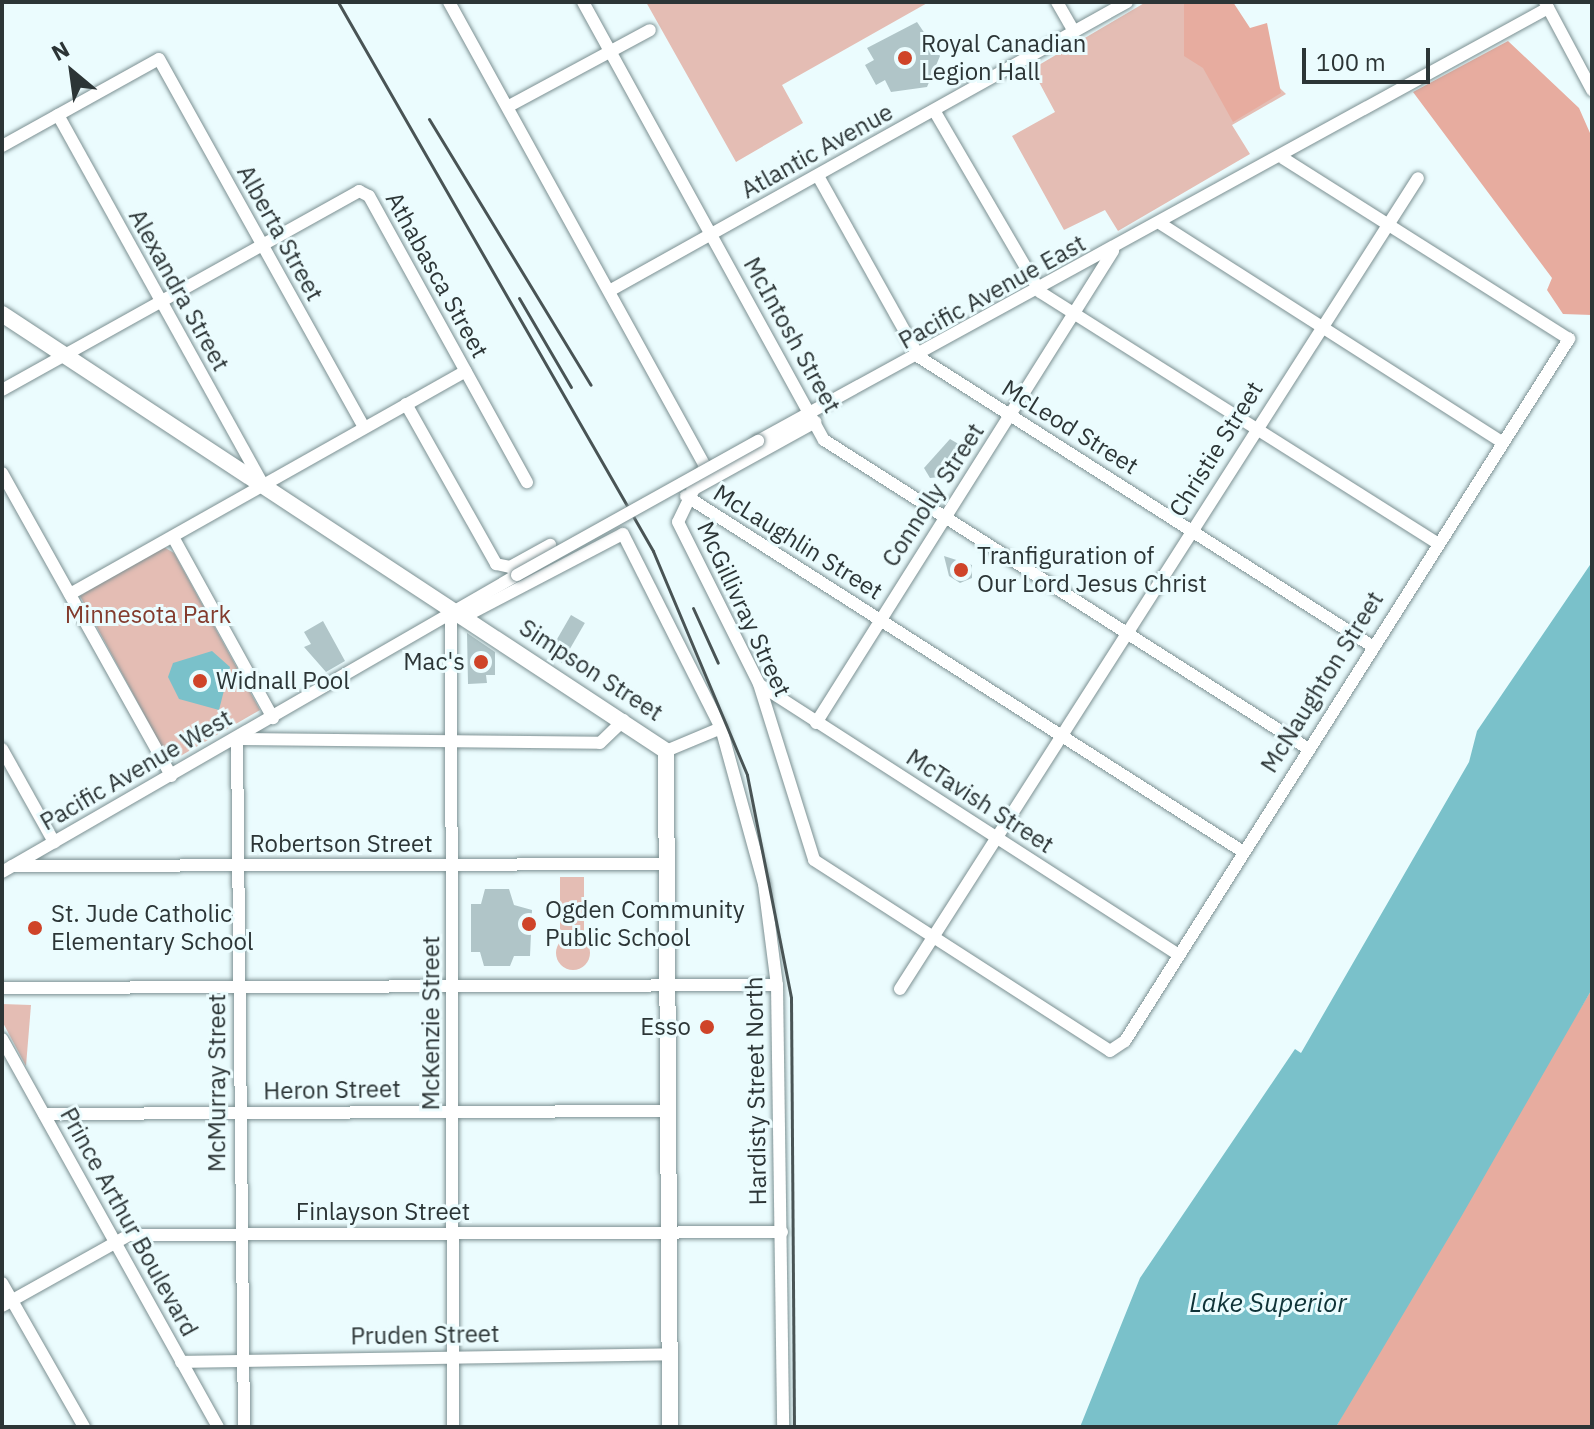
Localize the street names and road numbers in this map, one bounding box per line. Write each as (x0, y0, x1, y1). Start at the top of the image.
street label: Atlantic Avenue (736, 97, 898, 205)
street label: Alberta Street (231, 160, 329, 306)
street label: Athabasca Street (380, 187, 494, 363)
street label: Alexandra Street (123, 204, 235, 376)
street label: Pacific Avenue East (894, 229, 1090, 355)
street label: McIntosh Street (737, 252, 847, 418)
street label: McLeod Street (996, 374, 1144, 480)
street label: Christie Street (1163, 376, 1269, 522)
street label: Connolly Street (876, 418, 990, 572)
street label: McLaughlin Street (708, 478, 888, 606)
street label: McGillivray Street (691, 517, 797, 701)
street label: McNaughton Street (1255, 586, 1389, 778)
street label: Simpson Street (514, 613, 668, 727)
street label: Pacific Avenue West (35, 703, 237, 837)
street label: McTavish Street (901, 743, 1059, 859)
street label: Robertson Street (249, 830, 433, 858)
street label: McKenzie Street (417, 936, 445, 1110)
street label: Hardisty Street North (740, 976, 772, 1206)
street label: McMurray Street (203, 994, 231, 1172)
street label: Heron Street (263, 1074, 401, 1106)
street label: Prince Arthur Boulevard (54, 1103, 204, 1341)
street label: Finlayson Street (296, 1198, 470, 1226)
street label: Pruden Street (350, 1319, 500, 1351)

